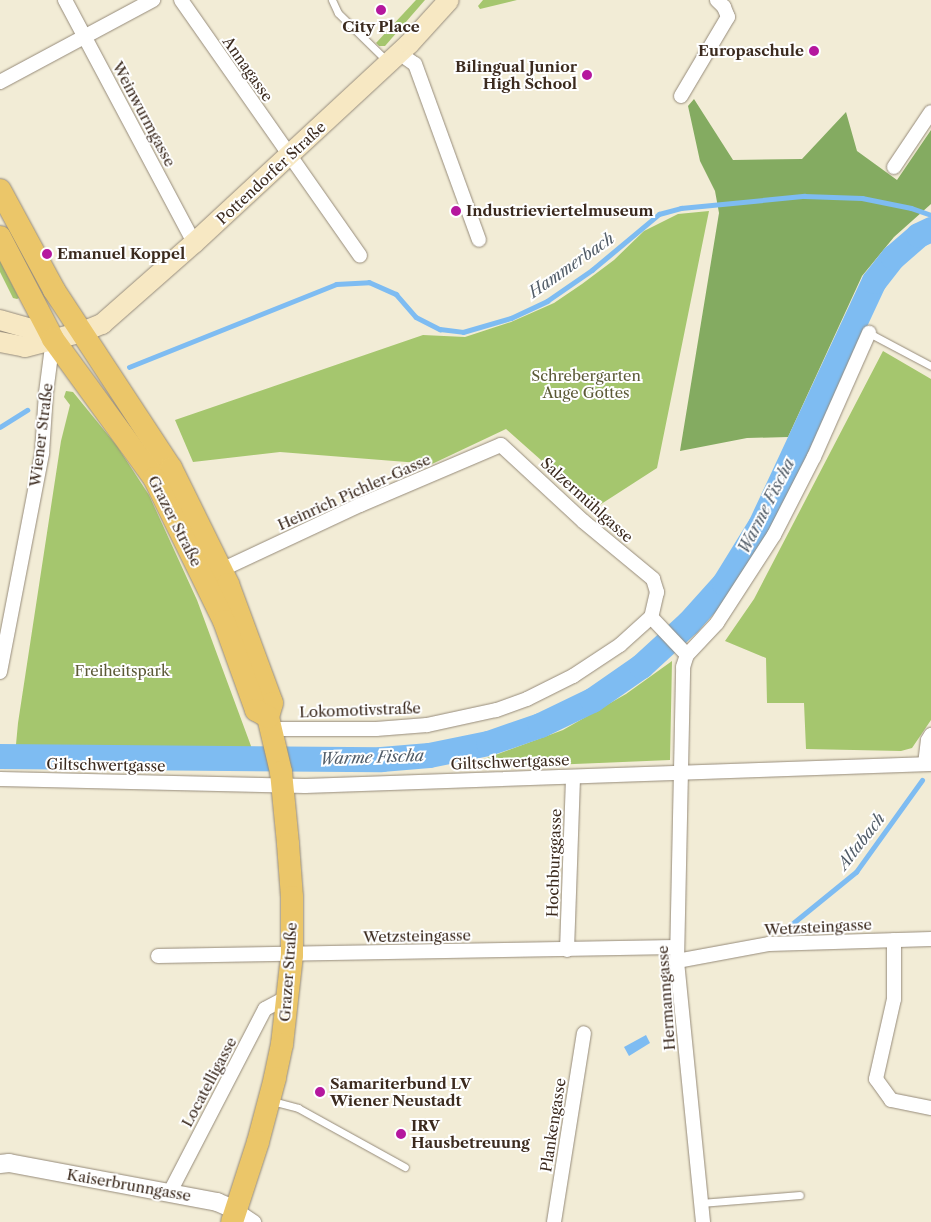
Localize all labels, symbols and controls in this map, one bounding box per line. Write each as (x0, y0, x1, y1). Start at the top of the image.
marker: City Place (375, 4, 387, 16)
place label: City Place (342, 18, 420, 36)
street label: Annagasse (219, 33, 277, 105)
place label: Europaschule (698, 42, 804, 60)
marker: Europaschule (808, 45, 820, 57)
place label: Bilingual Junior High School (455, 57, 577, 92)
street label: Weinwurmgasse (109, 58, 179, 170)
marker: Bilingual Junior High School (581, 69, 593, 81)
street label: Pottendorfer Straße (213, 118, 329, 228)
place label: Industrieviertelmuseum (466, 202, 654, 220)
marker: Industrieviertelmuseum (450, 205, 462, 217)
water label: Hammerbach (524, 228, 618, 302)
place label: Emanuel Koppel (57, 245, 185, 263)
marker: Emanuel Koppel (41, 248, 53, 260)
park label: Schrebergarten Auge Gottes (531, 366, 641, 401)
street label: Wiener Straße (26, 382, 56, 488)
street label: Heinrich Pichler-Gasse (275, 450, 433, 534)
street label: Salzermühlgasse (537, 454, 637, 546)
water label: Warme Fischa (734, 455, 798, 557)
street label: Grazer Straße (144, 472, 206, 570)
park label: Freiheitspark (74, 662, 170, 680)
street label: Lokomotivstraße (299, 699, 421, 721)
water label: Warme Fischa (320, 746, 424, 768)
street label: Giltschwertgasse (450, 751, 570, 773)
street label: Giltschwertgasse (46, 755, 166, 775)
street label: Hochburggasse (543, 808, 565, 918)
water label: Altabach (833, 809, 889, 873)
street label: Wetzsteingasse (764, 915, 872, 939)
street label: Grazer Straße (276, 922, 300, 1022)
street label: Wetzsteingasse (363, 926, 471, 946)
street label: Hermanngasse (653, 945, 679, 1051)
street label: Locatelligasse (178, 1034, 240, 1130)
place label: Samariterbund LV Wiener Neustadt (330, 1074, 471, 1109)
street label: Plankengasse (537, 1077, 569, 1173)
marker: Samariterbund LV Wiener Neustadt (314, 1086, 326, 1098)
place label: IRV Hausbetreuung (411, 1116, 530, 1151)
marker: IRV Hausbetreuung (395, 1128, 407, 1140)
street label: Kaiserbrunngasse (65, 1165, 193, 1205)

